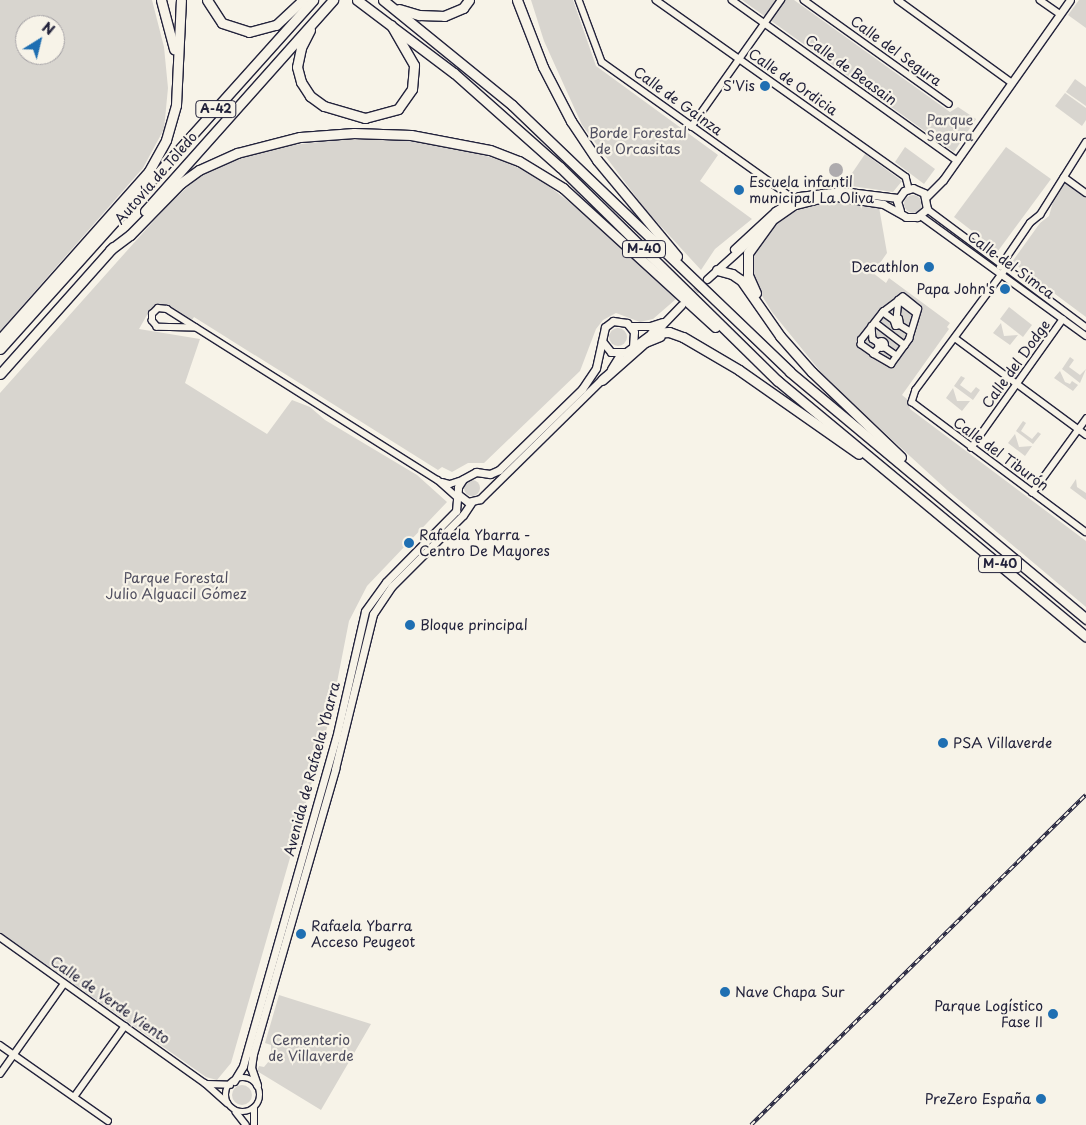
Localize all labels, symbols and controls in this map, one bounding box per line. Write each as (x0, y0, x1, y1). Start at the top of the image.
street label: Calle del Segura (847, 12, 945, 90)
north arrow (15, 15, 65, 65)
text: N (38, 17, 59, 40)
street label: Calle de Beasain (801, 30, 901, 110)
street label: Calle de Ordicia (744, 44, 842, 120)
street label: Calle de Gainza (630, 63, 726, 139)
place label: S'Vis (723, 78, 755, 94)
marker: S'Vis (759, 80, 771, 92)
road number: A-42 (195, 100, 237, 118)
park label: Parque Segura (927, 112, 973, 144)
park label: Borde Forestal de Orcasitas (589, 125, 687, 158)
street label: Autovía de Toledo (111, 128, 201, 228)
place label: Escuela infantil municipal La Oliva (749, 174, 876, 206)
marker: Escuela infantil municipal La Oliva (733, 184, 745, 196)
street label: Calle del Simca (964, 228, 1058, 302)
road number: M-40 (622, 240, 666, 258)
place label: Decathlon (851, 259, 919, 275)
marker: Decathlon (923, 261, 935, 273)
place label: Papa John's (915, 281, 995, 297)
marker: Papa John's (999, 283, 1011, 295)
street label: Calle del Dodge (978, 316, 1054, 412)
street label: Calle del Tiburón (950, 414, 1052, 494)
place label: Rafaela Ybarra - Centro De Mayores (419, 527, 551, 560)
marker: Rafaela Ybarra - Centro De Mayores (403, 537, 415, 549)
road number: M-40 (978, 554, 1022, 574)
park label: Parque Forestal Julio Alguacil Gómez (105, 570, 247, 602)
place label: Bloque principal (420, 617, 529, 633)
marker: Bloque principal (404, 619, 416, 631)
street label: Avenida de Rafaela Ybarra (281, 680, 343, 858)
place label: PSA Villaverde (953, 735, 1050, 751)
marker: PSA Villaverde (937, 737, 949, 749)
place label: Rafaela Ybarra Acceso Peugeot (311, 918, 414, 950)
marker: Rafaela Ybarra Acceso Peugeot (295, 928, 307, 940)
street label: Calle de Verde Viento (47, 952, 173, 1048)
place label: Nave Chapa Sur (735, 984, 845, 1000)
marker: Nave Chapa Sur (719, 986, 731, 998)
place label: Parque Logístico Fase II (934, 998, 1043, 1030)
marker: Parque Logístico Fase II (1047, 1008, 1059, 1020)
park label: Cementerio de Villaverde (269, 1032, 353, 1064)
place label: PreZero España (925, 1091, 1031, 1107)
marker: PreZero España (1035, 1093, 1047, 1105)

